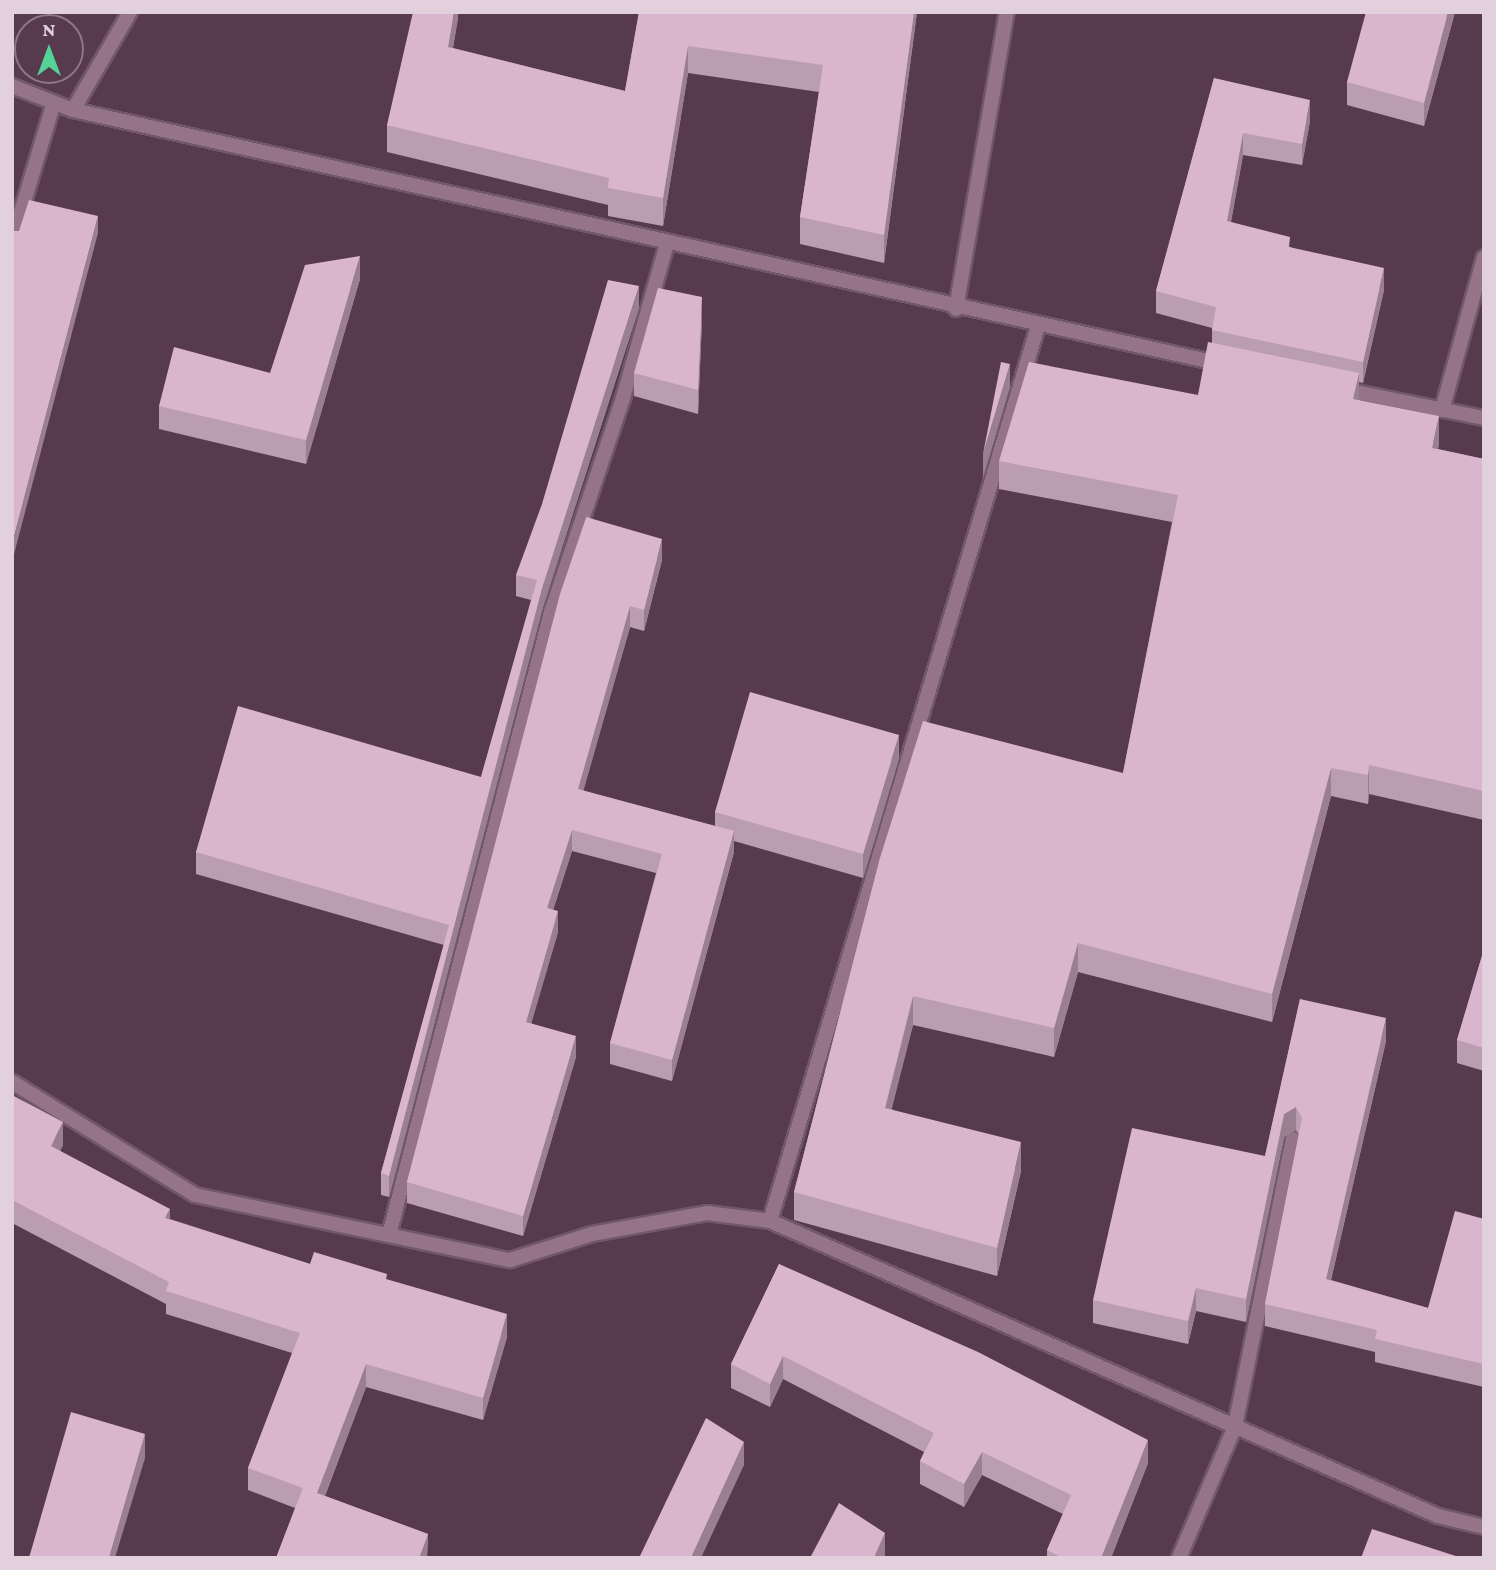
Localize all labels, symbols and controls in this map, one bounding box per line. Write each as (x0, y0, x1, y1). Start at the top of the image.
north arrow (14, 14, 84, 84)
text: N (43, 19, 55, 40)

